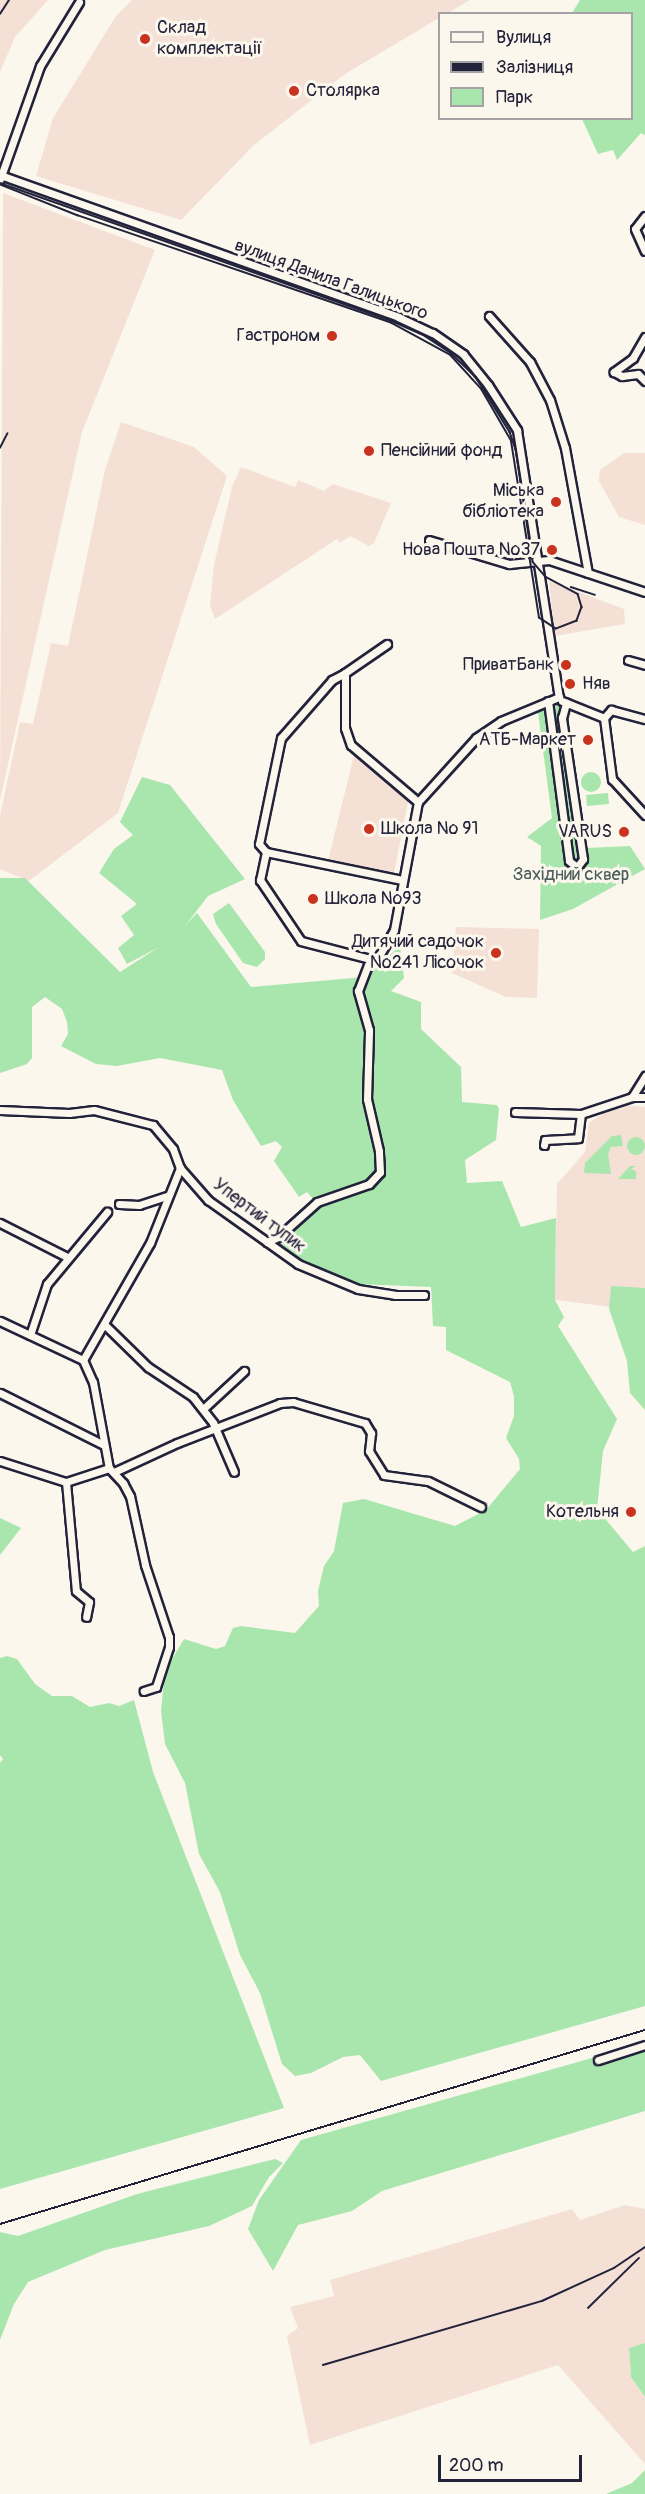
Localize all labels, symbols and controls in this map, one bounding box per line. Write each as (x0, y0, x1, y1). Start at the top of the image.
legend (438, 12, 633, 120)
place label: Склад комплектації (157, 18, 263, 60)
text: Вулиця (496, 26, 551, 49)
marker: Склад комплектації (138, 32, 152, 46)
text: Залізниця (496, 56, 573, 79)
place label: Столярка (306, 80, 380, 102)
marker: Столярка (287, 84, 301, 98)
text: Парк (496, 86, 533, 109)
street label: вулиця Данила Галицького (231, 235, 431, 325)
place label: Гастроном (237, 325, 320, 347)
marker: Гастроном (325, 329, 339, 343)
place label: Пенсійний фонд (381, 440, 502, 462)
marker: Пенсійний фонд (362, 444, 376, 458)
place label: Міська бібліотека (462, 481, 544, 524)
marker: Міська бібліотека (549, 495, 563, 509)
place label: Нова Пошта №37 (402, 539, 540, 561)
marker: Нова Пошта №37 (545, 543, 559, 557)
place label: ПриватБанк (463, 654, 554, 676)
marker: ПриватБанк (559, 658, 573, 672)
place label: Няв (582, 673, 611, 695)
marker: Няв (563, 677, 577, 691)
place label: АТБ-Маркет (479, 729, 576, 751)
marker: АТБ-Маркет (581, 733, 595, 747)
place label: Школа № 91 (381, 818, 478, 840)
place label: VARUS (558, 821, 612, 843)
marker: Школа № 91 (362, 822, 376, 836)
marker: VARUS (617, 825, 631, 839)
park label: Західний сквер (513, 864, 629, 886)
place label: Школа №93 (325, 888, 422, 910)
marker: Школа №93 (306, 892, 320, 906)
place label: Дитячий садочок №241 Лісочок (352, 932, 484, 974)
marker: Дитячий садочок №241 Лісочок (489, 946, 503, 960)
street label: Упертий тупик (209, 1174, 309, 1258)
place label: Котельня (546, 1501, 619, 1523)
marker: Котельня (624, 1505, 638, 1519)
scale bar (441, 2443, 585, 2481)
text: 200 m (449, 2454, 504, 2477)

